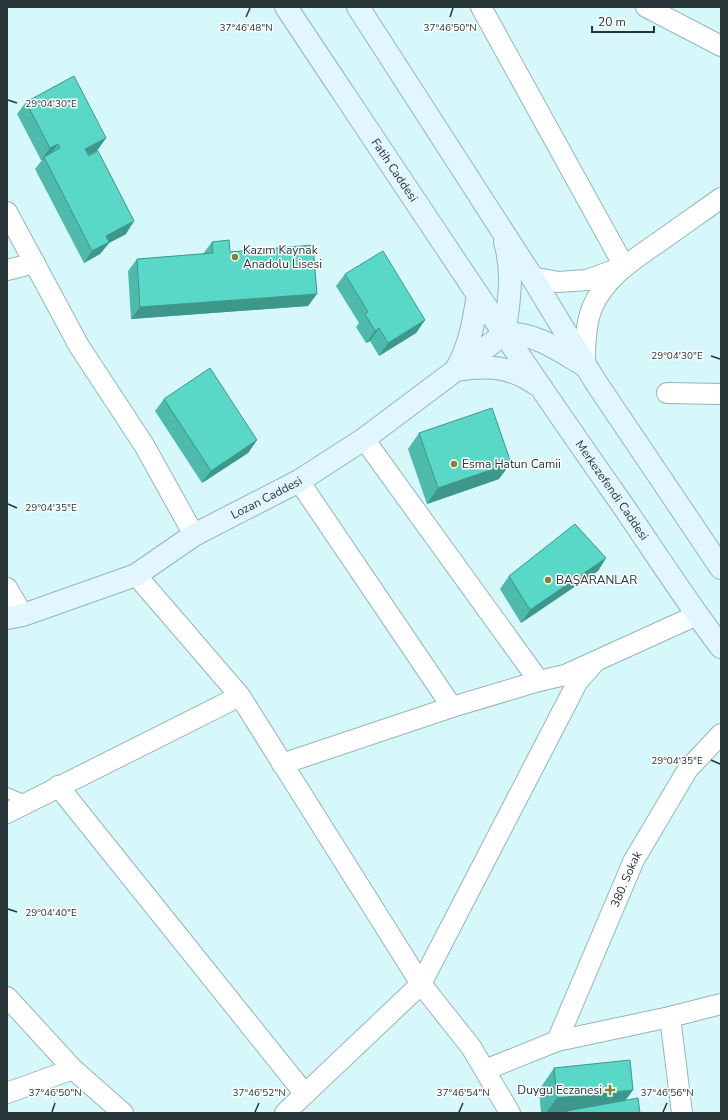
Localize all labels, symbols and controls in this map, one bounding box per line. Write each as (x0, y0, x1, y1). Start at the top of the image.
scale bar (592, 8, 654, 34)
text: 20 m (598, 14, 626, 30)
text: 37°46'48"N (219, 21, 273, 35)
text: 37°46'50"N (423, 21, 477, 35)
text: 29°04'30"E (25, 97, 77, 111)
street label: Fatih Caddesi (368, 135, 421, 205)
place label: Kazım Kaynak Anadolu Lisesi (243, 242, 322, 272)
marker: Kazım Kaynak Anadolu Lisesi (230, 252, 240, 262)
text: 29°04'30"E (651, 349, 703, 363)
street label: Merkezefendi Caddesi (572, 437, 652, 543)
place label: Esma Hatun Camii (462, 456, 561, 472)
marker: Esma Hatun Camii (449, 459, 459, 469)
street label: Lozan Caddesi (228, 473, 305, 523)
text: 29°04'35"E (25, 501, 77, 515)
place label: BAŞARANLAR (556, 572, 637, 588)
marker: BAŞARANLAR (543, 575, 553, 585)
text: 29°04'35"E (651, 754, 703, 768)
street label: 380. Sokak (607, 847, 646, 910)
text: 29°04'40"E (25, 906, 77, 920)
place label: Duygu Eczanesi (517, 1082, 602, 1098)
marker: Duygu Eczanesi (605, 1085, 615, 1095)
text: 37°46'50"N (28, 1086, 82, 1100)
text: 37°46'52"N (232, 1086, 286, 1100)
text: 37°46'54"N (436, 1086, 490, 1100)
text: 37°46'56"N (640, 1086, 694, 1100)

